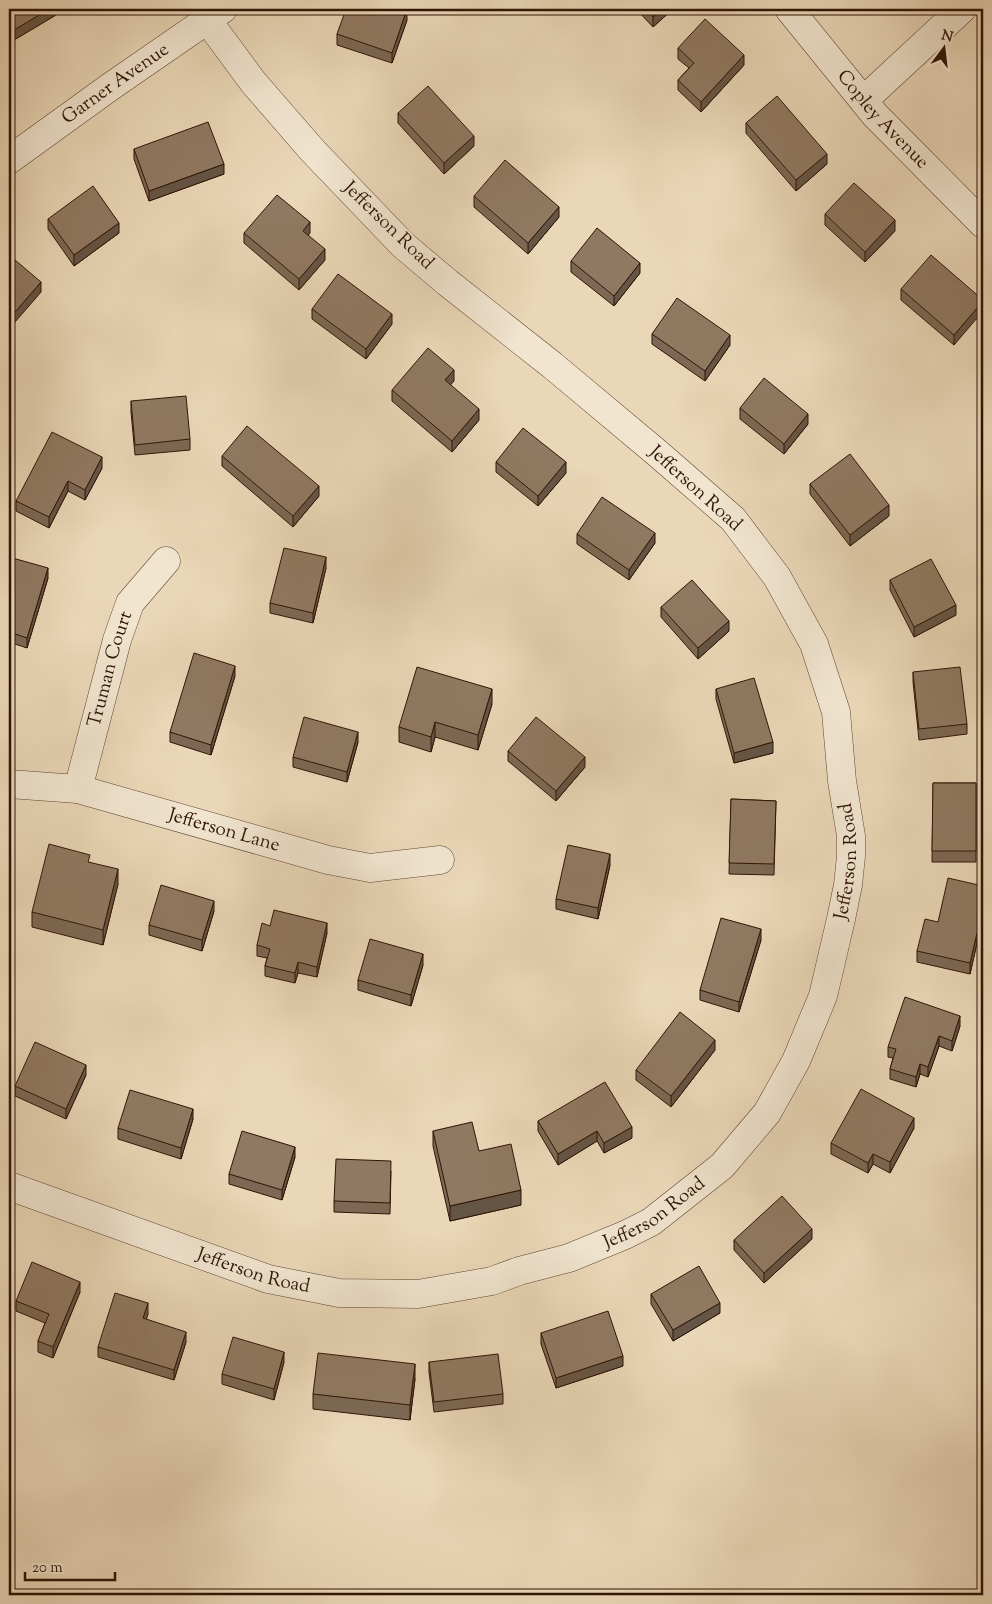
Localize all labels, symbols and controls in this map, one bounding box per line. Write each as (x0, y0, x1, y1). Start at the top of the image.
north arrow (920, 22, 970, 72)
text: N (939, 26, 955, 48)
street label: Garner Avenue (56, 36, 175, 131)
street label: Copley Avenue (830, 64, 935, 175)
street label: Jefferson Road (336, 175, 440, 277)
street label: Jefferson Road (642, 439, 748, 538)
street label: Truman Court (81, 607, 140, 730)
street label: Jefferson Road (827, 801, 865, 923)
street label: Jefferson Lane (164, 802, 283, 859)
street label: Jefferson Road (598, 1170, 711, 1256)
street label: Jefferson Road (192, 1241, 313, 1301)
scale bar (25, 1549, 115, 1581)
text: 20 m (32, 1558, 63, 1579)

